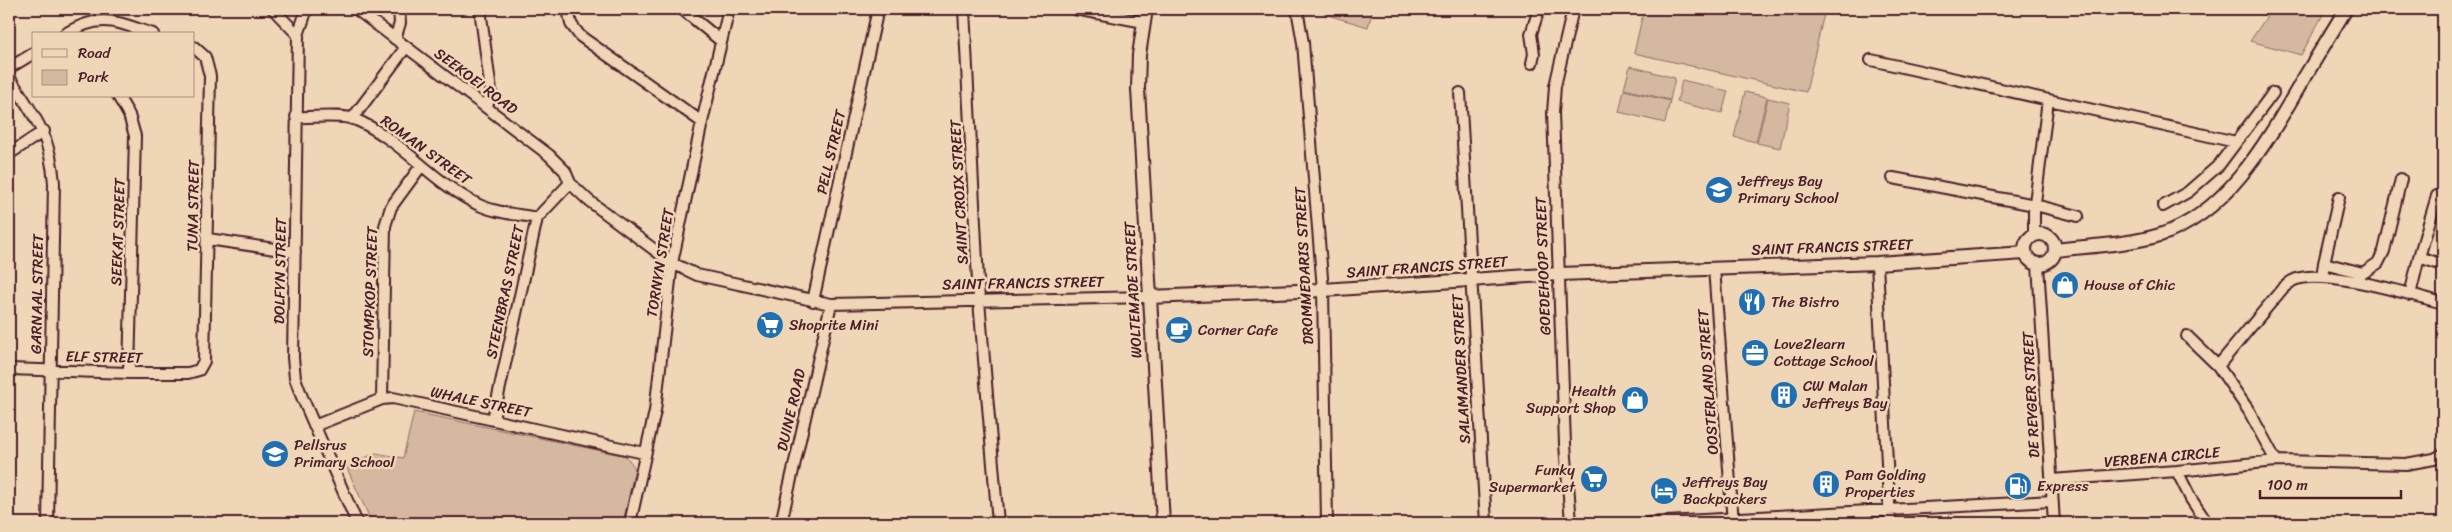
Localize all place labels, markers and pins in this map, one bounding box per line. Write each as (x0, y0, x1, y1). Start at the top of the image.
place label: Jeffreys Bay Primary School (1737, 168, 1839, 211)
school or university icon: Jeffreys Bay Primary School (1704, 175, 1734, 205)
shop icon: House of Chic (2050, 270, 2080, 300)
place label: House of Chic (2084, 272, 2176, 298)
restaurant icon: The Bistro (1737, 287, 1767, 317)
place label: The Bistro (1771, 289, 1840, 315)
supermarket icon: Shoprite Mini (755, 310, 785, 340)
place label: Shoprite Mini (789, 312, 879, 338)
cafe icon: Corner Cafe (1164, 315, 1194, 345)
place label: Corner Cafe (1198, 317, 1279, 343)
place label: Love2learn Cottage School (1774, 331, 1875, 374)
office icon: Love2learn Cottage School (1740, 338, 1770, 368)
place label: CW Malan Jeffreys Bay (1802, 373, 1888, 416)
place label: Health Support Shop (1526, 378, 1616, 421)
building icon: CW Malan Jeffreys Bay (1769, 380, 1799, 410)
shop icon: Health Support Shop (1620, 385, 1650, 415)
place label: Pellsrus Primary School (294, 432, 395, 475)
school or university icon: Pellsrus Primary School (260, 439, 290, 469)
place label: Funky Supermarket (1489, 457, 1576, 500)
place label: Pam Golding Properties (1845, 462, 1926, 505)
supermarket icon: Funky Supermarket (1579, 464, 1609, 494)
place label: Jeffreys Bay Backpackers (1682, 469, 1768, 512)
building icon: Pam Golding Properties (1811, 469, 1841, 499)
fuel station icon: Express (2003, 471, 2033, 501)
place label: Express (2037, 473, 2089, 499)
hotel icon: Jeffreys Bay Backpackers (1649, 476, 1679, 506)

